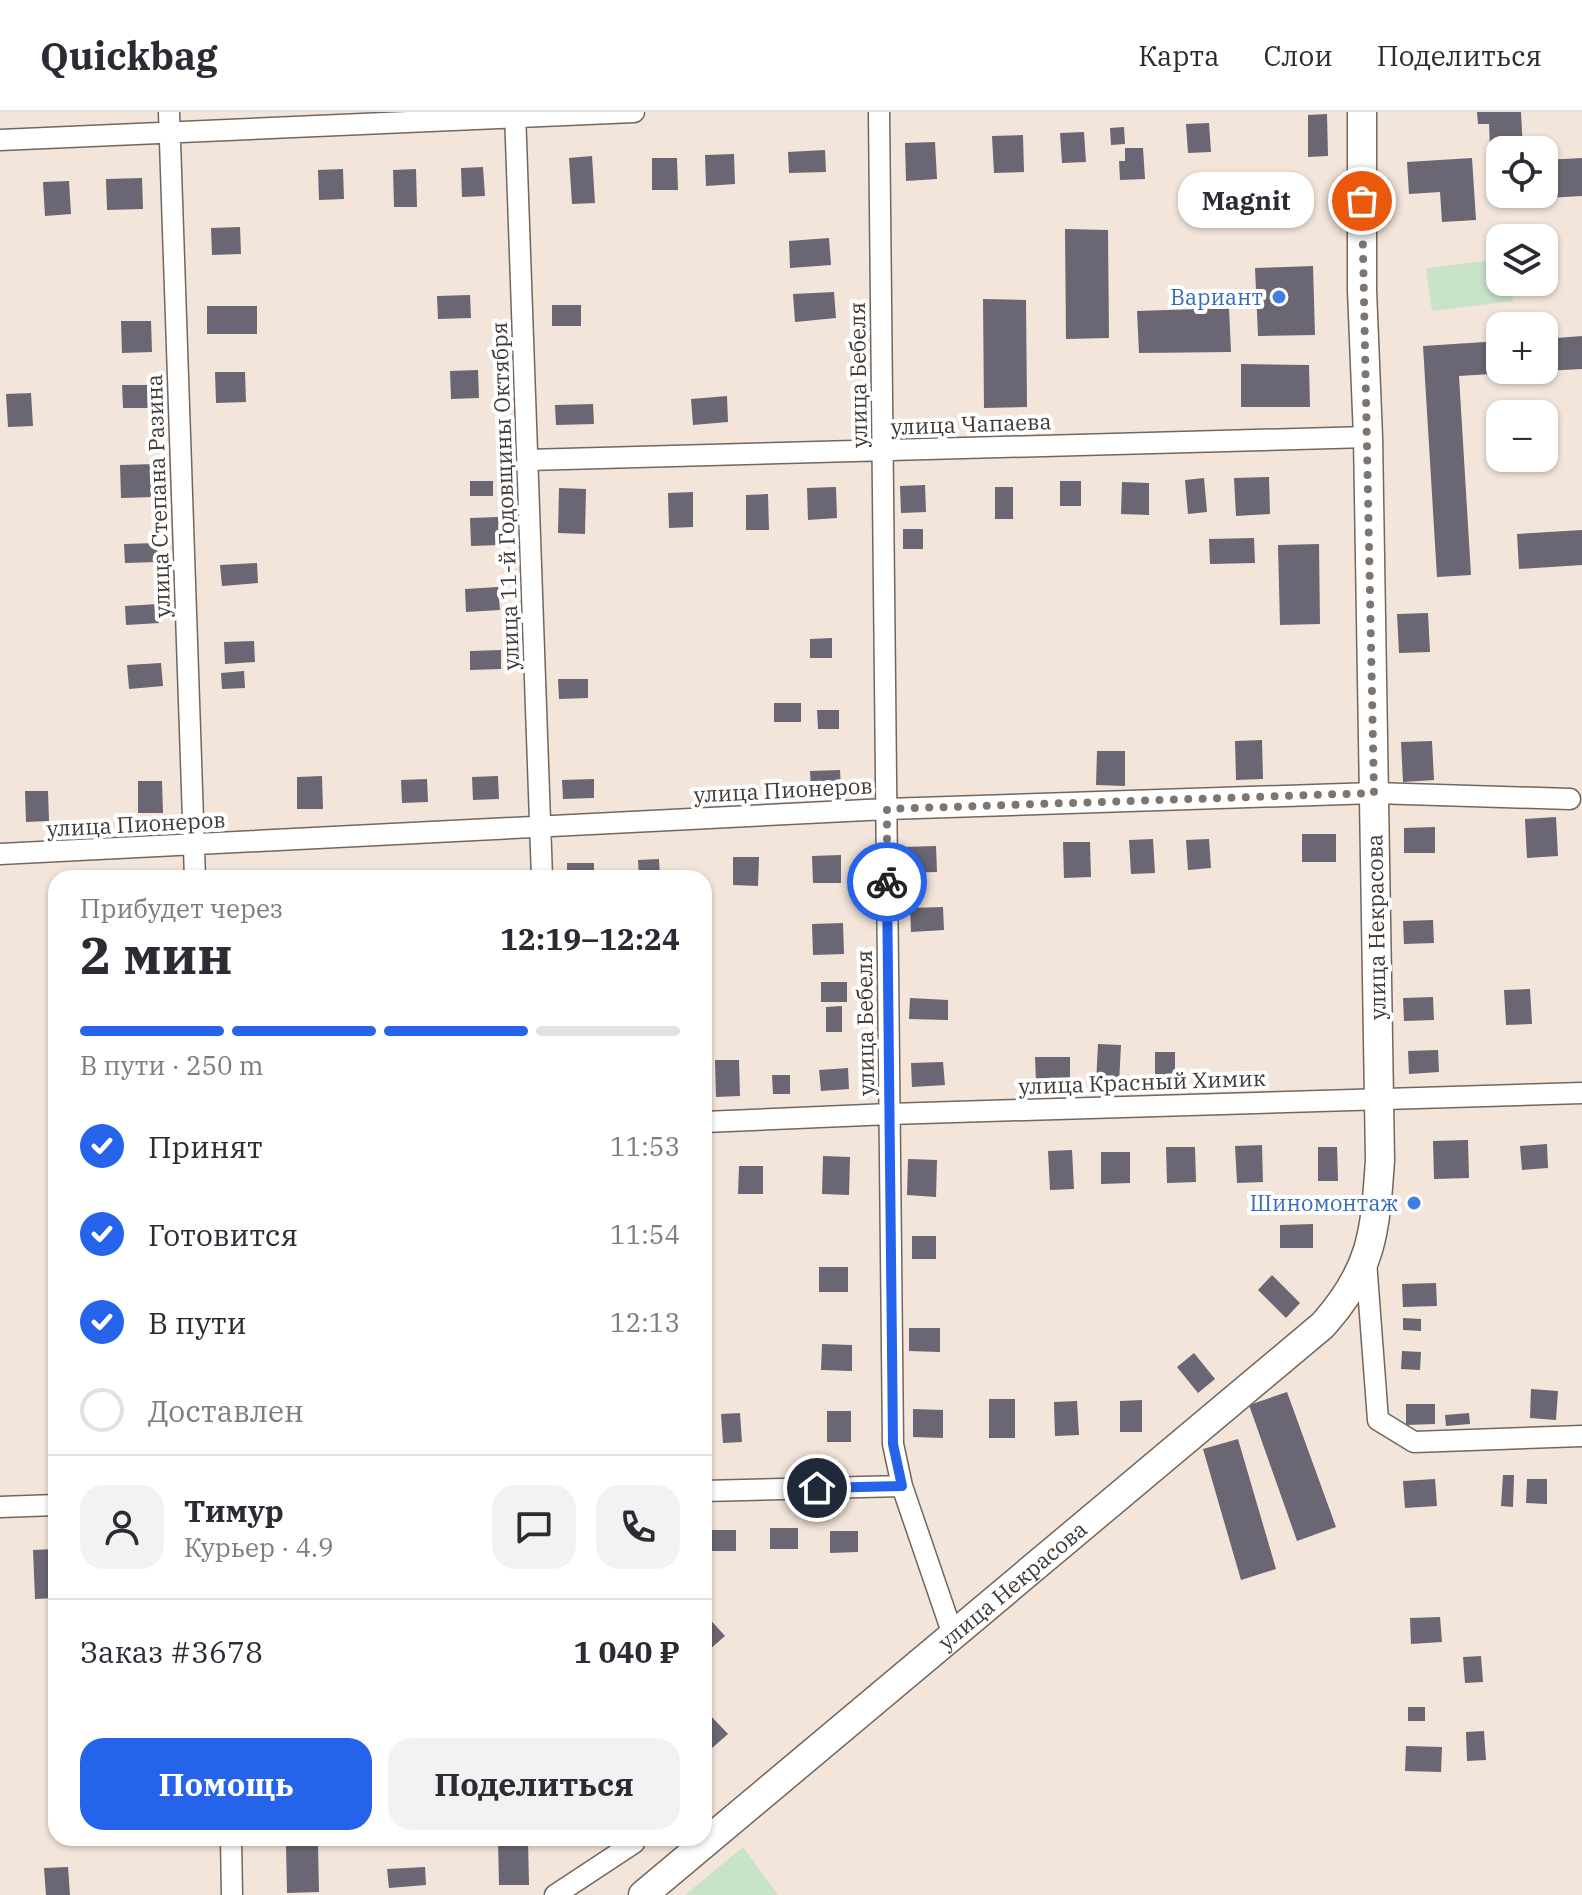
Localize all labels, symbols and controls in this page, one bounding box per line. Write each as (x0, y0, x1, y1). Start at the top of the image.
text: Quickbag (40, 31, 218, 80)
text: Карта (1138, 37, 1219, 74)
text: Слои (1263, 37, 1333, 74)
text: Поделиться (1377, 37, 1542, 74)
map controls (1486, 136, 1558, 472)
button: locate (1486, 136, 1558, 208)
pin (1328, 167, 1396, 235)
callout: Magnit (1178, 173, 1314, 229)
icon: bag (1340, 179, 1384, 223)
text: Magnit (1202, 183, 1290, 217)
button: layers (1486, 224, 1558, 296)
place label: Вариант (1170, 282, 1263, 311)
marker: Вариант (1270, 288, 1288, 306)
street label: улица Бебеля (842, 302, 873, 448)
button: + (1486, 312, 1558, 384)
street label: улица 11-й Годовщины Октября (484, 321, 525, 671)
street label: улица Степана Разина (139, 374, 176, 618)
button: − (1486, 400, 1558, 472)
street label: улица Чапаева (890, 406, 1052, 441)
street label: улица Пионеров (693, 770, 873, 809)
street label: улица Пионеров (46, 804, 226, 843)
street label: улица Некрасова (1359, 834, 1392, 1020)
courier (847, 842, 927, 922)
icon: bike (865, 860, 909, 904)
text: Прибудет через (80, 891, 283, 925)
text: 12:19–12:24 (500, 919, 680, 958)
text: 2 мин (80, 921, 233, 988)
street label: улица Бебеля (849, 950, 880, 1096)
text: В пути · 250 m (80, 1048, 264, 1082)
street label: улица Красный Химик (1018, 1063, 1266, 1100)
icon: check (80, 1124, 124, 1168)
text: Принят (148, 1127, 263, 1166)
text: 11:53 (610, 1129, 680, 1163)
place label: Шиномонтаж (1250, 1188, 1398, 1217)
marker: Шиномонтаж (1405, 1194, 1423, 1212)
icon: check (80, 1212, 124, 1256)
text: Готовится (148, 1215, 298, 1254)
text: 11:54 (610, 1217, 680, 1251)
icon: check (80, 1300, 124, 1344)
text: В пути (148, 1303, 247, 1342)
text: 12:13 (610, 1305, 680, 1339)
text: Доставлен (148, 1391, 304, 1430)
pin (783, 1454, 851, 1522)
icon: home (795, 1466, 839, 1510)
button: person (80, 1485, 164, 1569)
button: chat (492, 1485, 576, 1569)
button: phone (596, 1485, 680, 1569)
text: Тимур (184, 1491, 284, 1530)
street label: улица Некрасова (932, 1514, 1093, 1656)
text: Курьер · 4.9 (184, 1530, 334, 1564)
text: Заказ #3678 (80, 1632, 263, 1671)
text: 1 040 ₽ (574, 1632, 680, 1671)
button: Помощь (80, 1738, 372, 1830)
button: Поделиться (388, 1738, 680, 1830)

